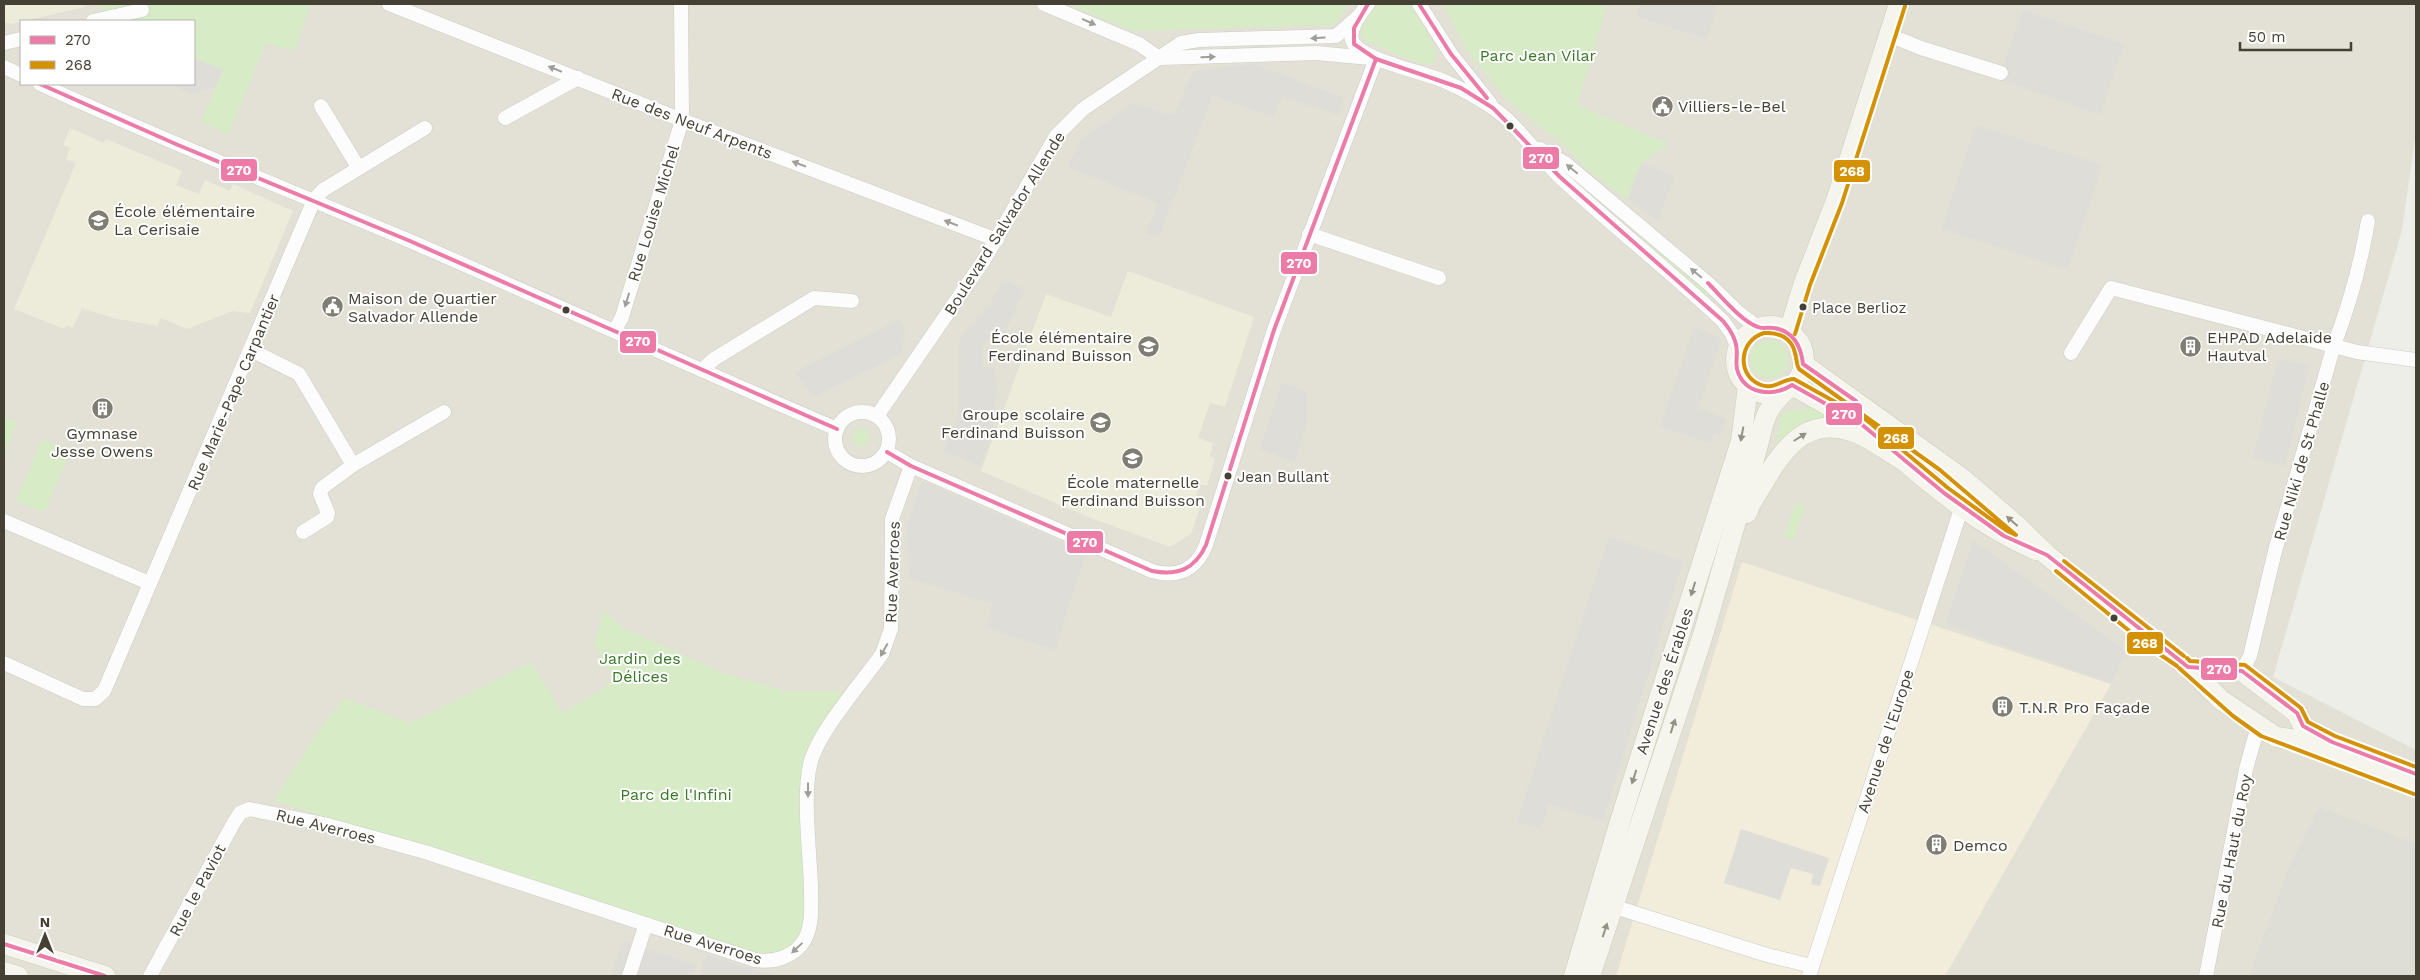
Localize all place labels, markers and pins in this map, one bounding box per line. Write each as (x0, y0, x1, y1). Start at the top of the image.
public building icon: Villiers-le-Bel (1650, 94, 1674, 118)
place label: Villiers-le-Bel (1678, 97, 1786, 116)
unlabelled marker (1505, 121, 1515, 131)
place label: École élémentaire La Cerisaie (114, 202, 255, 239)
school or university icon: École élémentaire La Cerisaie (86, 208, 110, 232)
place label: Maison de Quartier Salvador Allende (348, 289, 497, 326)
public building icon: Maison de Quartier Salvador Allende (320, 295, 344, 319)
place label: Place Berlioz (1812, 299, 1906, 317)
marker: Place Berlioz (1798, 302, 1808, 312)
unlabelled marker (561, 305, 571, 315)
place label: École élémentaire Ferdinand Buisson (988, 328, 1132, 365)
place label: EHPAD Adelaide Hautval (2207, 328, 2332, 365)
school or university icon: École élémentaire Ferdinand Buisson (1136, 334, 1160, 358)
building icon: EHPAD Adelaide Hautval (2179, 334, 2203, 358)
building icon: Gymnase Jesse Owens (90, 397, 114, 421)
place label: Groupe scolaire Ferdinand Buisson (941, 405, 1085, 442)
school or university icon: Groupe scolaire Ferdinand Buisson (1089, 411, 1113, 435)
place label: Gymnase Jesse Owens (51, 424, 153, 461)
school or university icon: École maternelle Ferdinand Buisson (1121, 446, 1145, 470)
place label: Jean Bullant (1237, 468, 1330, 486)
marker: Jean Bullant (1223, 471, 1233, 481)
place label: École maternelle Ferdinand Buisson (1061, 473, 1205, 510)
unlabelled marker (2109, 613, 2119, 623)
building icon: T.N.R Pro Façade (1991, 695, 2015, 719)
place label: T.N.R Pro Façade (2019, 698, 2150, 717)
building icon: Demco (1925, 833, 1949, 857)
place label: Demco (1953, 836, 2008, 855)

